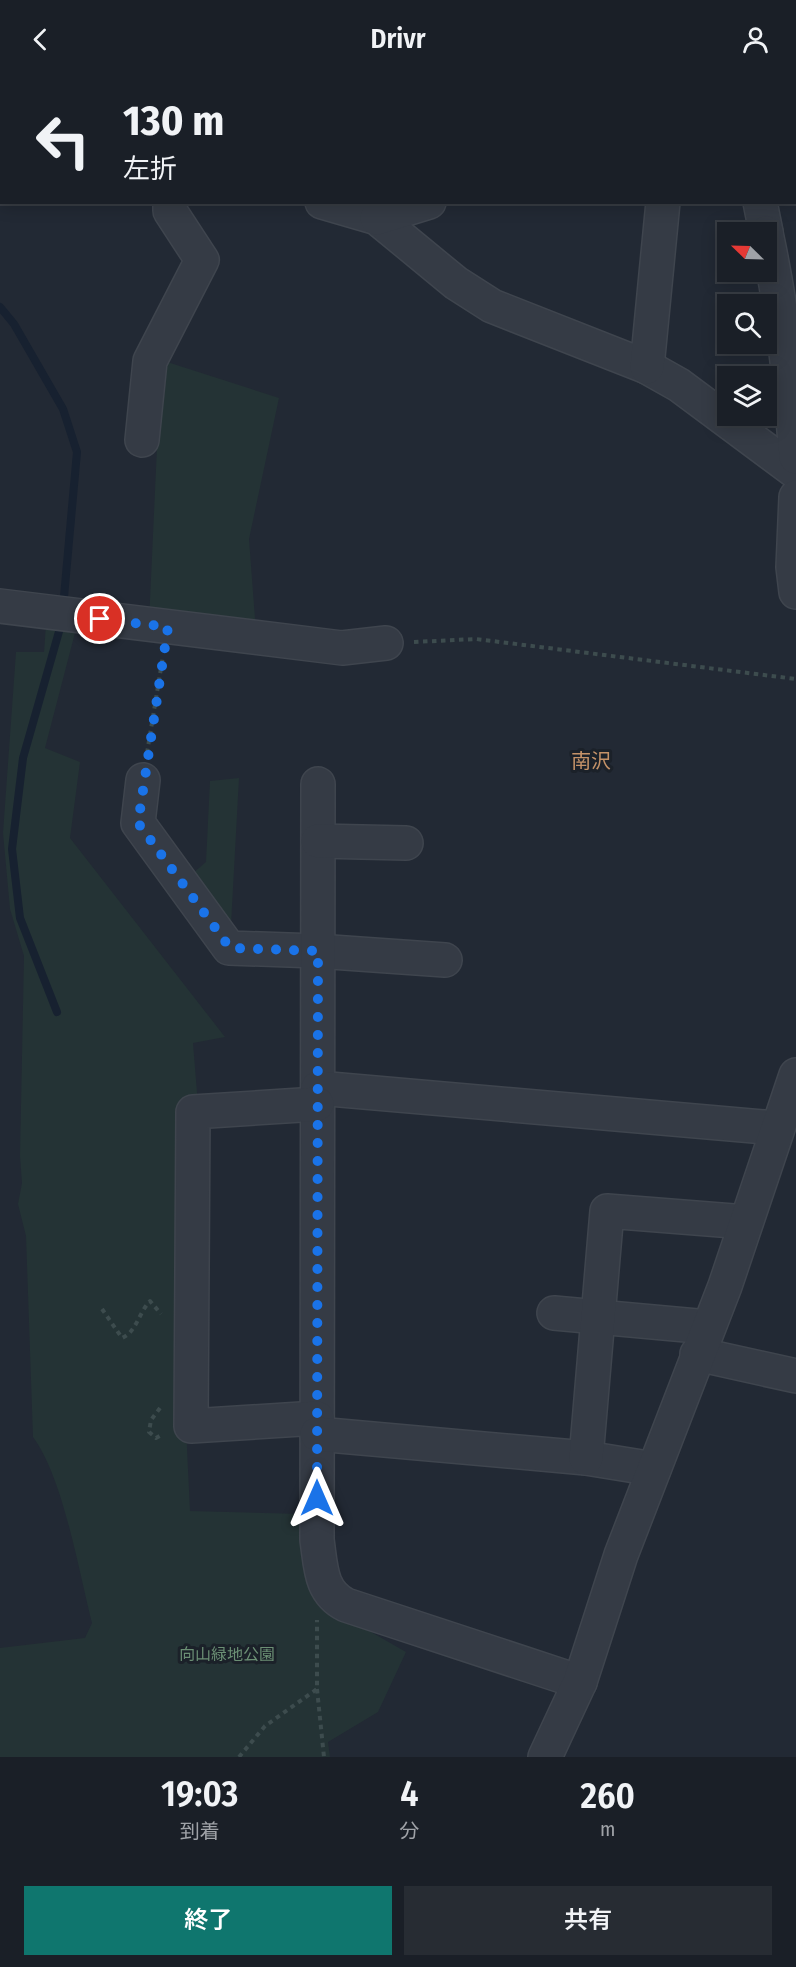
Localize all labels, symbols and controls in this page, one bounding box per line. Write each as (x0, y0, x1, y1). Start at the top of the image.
icon: back (24, 23, 57, 56)
text: Drivr (370, 23, 426, 55)
icon: person (739, 23, 772, 56)
text: 130 m (123, 96, 224, 146)
icon: left (24, 102, 102, 180)
text: 左折 (123, 153, 177, 185)
north arrow (717, 222, 777, 282)
map controls (717, 222, 777, 426)
button: search (717, 294, 777, 354)
button: layers (717, 366, 777, 426)
pin (74, 593, 125, 644)
icon: arrive (83, 602, 116, 635)
district label: 南沢 (571, 749, 611, 773)
position arrow (285, 1466, 349, 1530)
park label: 向山緑地公園 (179, 1645, 275, 1664)
text: 19:03 (161, 1772, 238, 1816)
text: 4 (400, 1772, 419, 1816)
text: 260 (580, 1774, 635, 1818)
text: m (600, 1817, 615, 1841)
text: 到着 (180, 1819, 220, 1843)
text: 分 (399, 1819, 419, 1843)
button: 終了 (24, 1886, 392, 1955)
button: 共有 (404, 1886, 772, 1955)

